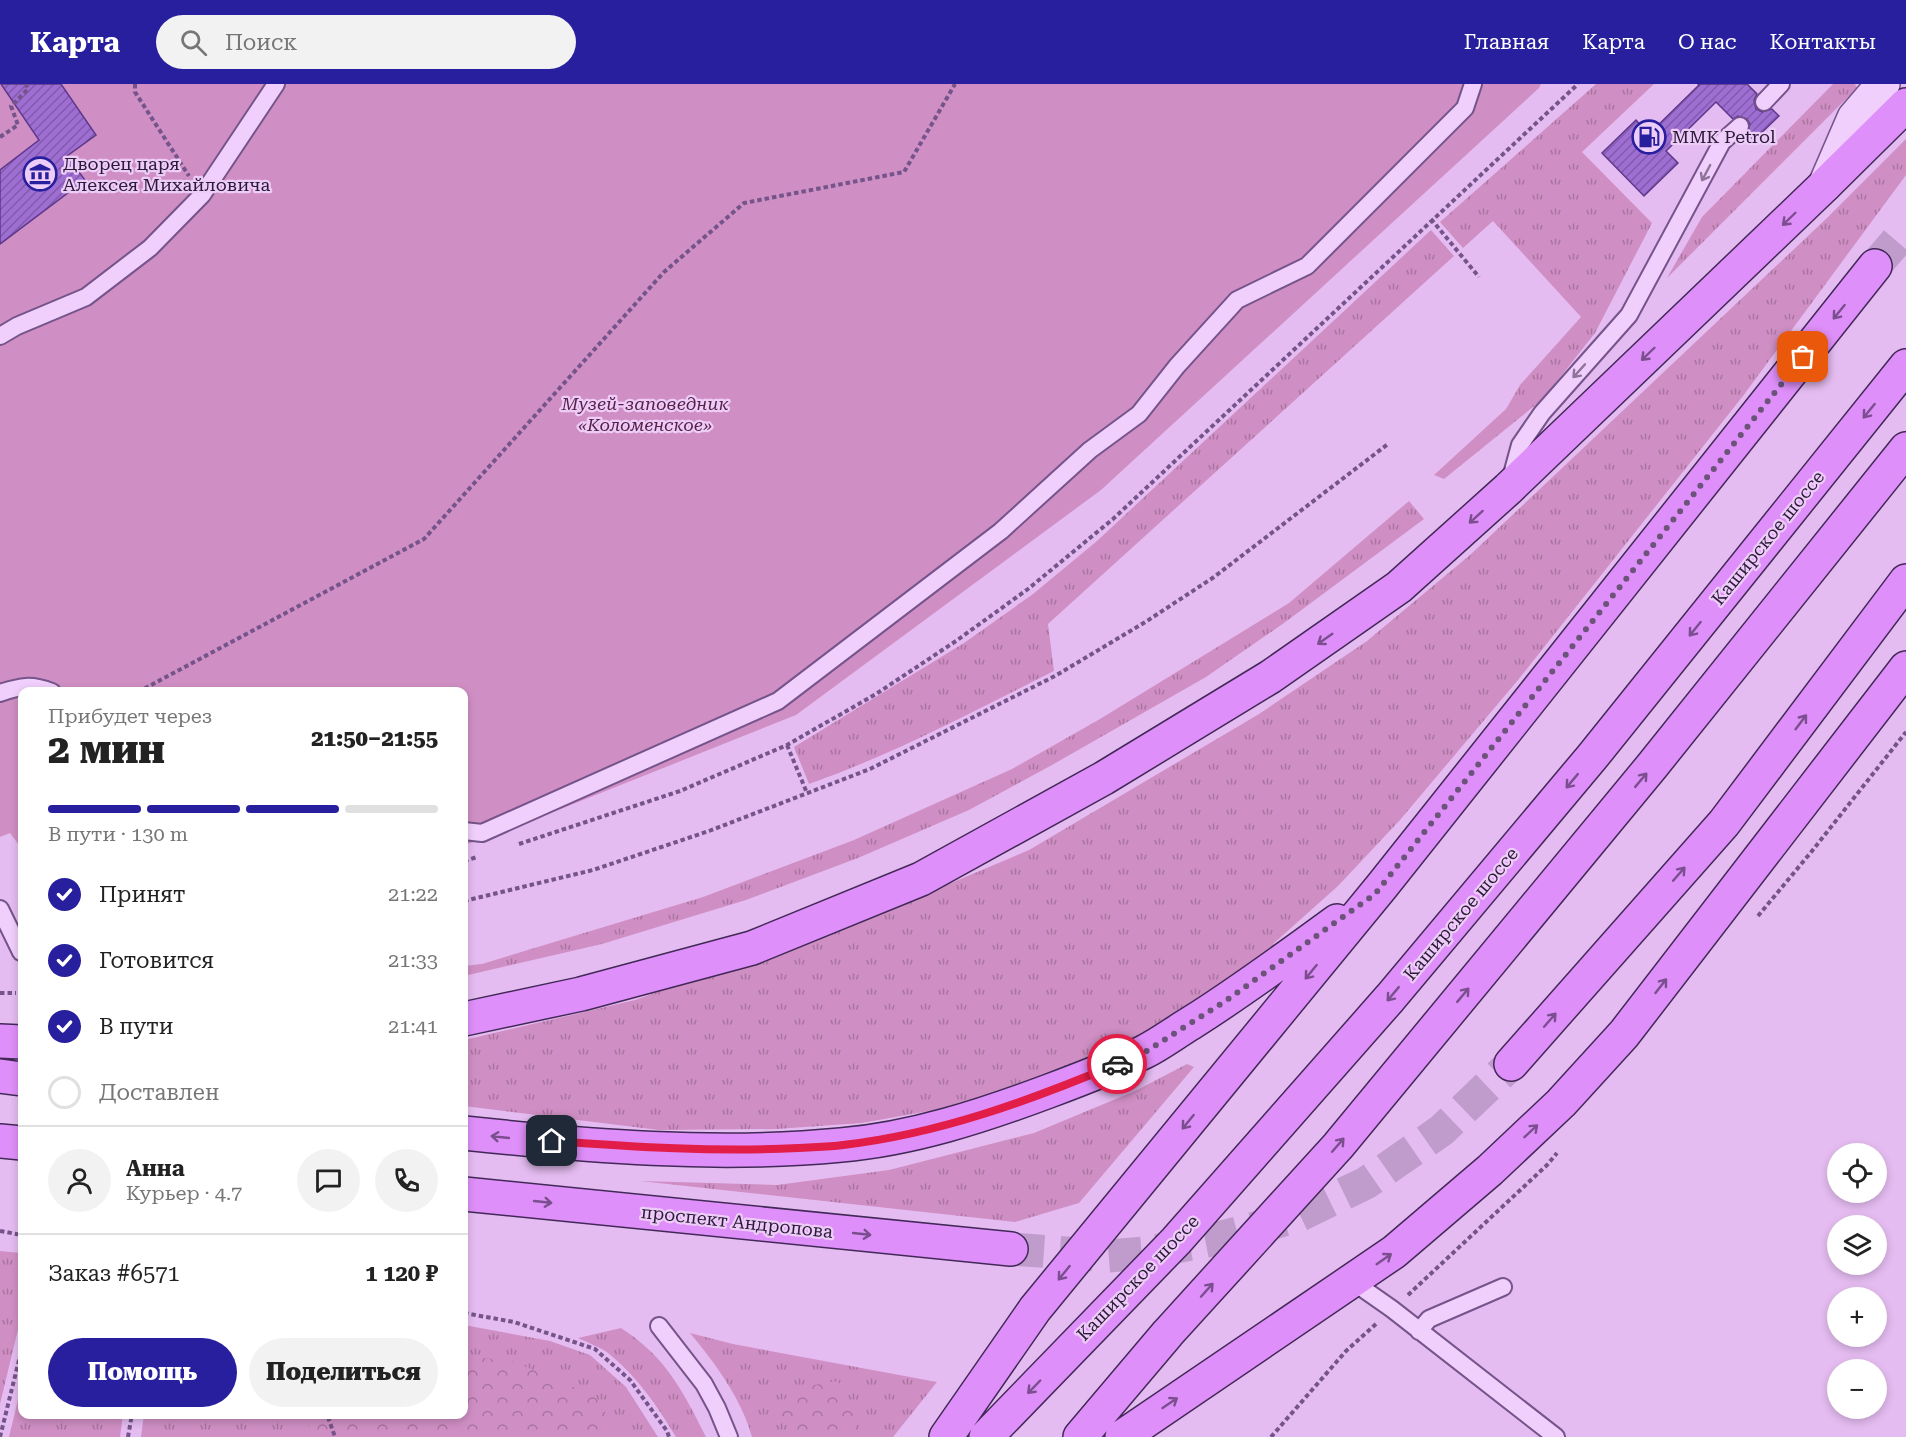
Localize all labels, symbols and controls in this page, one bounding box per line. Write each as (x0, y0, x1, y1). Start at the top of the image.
search box (156, 15, 576, 69)
text: Карта (30, 26, 120, 59)
icon: search (177, 26, 210, 59)
text: Поиск (225, 30, 297, 55)
text: Главная (1464, 30, 1549, 54)
text: Карта (1582, 30, 1645, 54)
text: О нас (1678, 30, 1737, 54)
text: Контакты (1770, 30, 1876, 54)
fuel station icon: ММК Petrol (1631, 119, 1667, 155)
place label: ММК Petrol (1672, 126, 1776, 147)
place label: Дворец царя Алексея Михайловича (63, 153, 270, 195)
museum icon: Дворец царя Алексея Михайловича (22, 156, 58, 192)
one-way arrow (1700, 163, 1711, 181)
one-way arrow (1782, 212, 1797, 226)
one-way arrow (1832, 303, 1845, 319)
pin (1777, 331, 1828, 382)
icon: bag (1786, 340, 1819, 373)
one-way arrow (1641, 347, 1656, 361)
one-way arrow (1572, 364, 1586, 379)
park label: Музей-заповедник «Коломенское» (561, 393, 728, 435)
one-way arrow (1863, 403, 1876, 419)
street label: Каширское шоссе (1707, 466, 1828, 609)
one-way arrow (1469, 510, 1484, 524)
one-way arrow (1688, 621, 1701, 637)
one-way arrow (1317, 633, 1333, 645)
text: Прибудет через (48, 704, 212, 728)
one-way arrow (1794, 714, 1807, 730)
text: 21:50–21:55 (311, 726, 438, 751)
text: 2 мин (48, 727, 165, 773)
one-way arrow (1634, 772, 1647, 788)
one-way arrow (1566, 773, 1579, 789)
text: В пути · 130 m (48, 822, 188, 846)
street label: Каширское шоссе (1399, 843, 1522, 984)
one-way arrow (1672, 867, 1686, 882)
icon: check (48, 878, 81, 911)
text: Принят (99, 882, 186, 907)
text: 21:22 (388, 882, 438, 906)
icon: check (48, 944, 81, 977)
text: Готовится (99, 948, 214, 973)
text: 21:33 (388, 948, 438, 972)
one-way arrow (1305, 963, 1318, 979)
one-way arrow (1654, 978, 1667, 994)
one-way arrow (1386, 986, 1400, 1001)
one-way arrow (1456, 987, 1469, 1003)
icon: check (48, 1010, 81, 1043)
one-way arrow (1543, 1013, 1557, 1028)
text: В пути (99, 1014, 174, 1039)
text: 21:41 (388, 1014, 438, 1038)
courier (1087, 1034, 1147, 1094)
icon: car (1101, 1048, 1134, 1081)
text: Доставлен (99, 1080, 219, 1105)
one-way arrow (1182, 1114, 1195, 1130)
pin (526, 1115, 577, 1166)
icon: home (535, 1124, 568, 1157)
one-way arrow (1524, 1124, 1539, 1138)
one-way arrow (490, 1131, 510, 1142)
one-way arrow (1331, 1138, 1345, 1153)
map controls (1827, 1143, 1887, 1419)
button: locate (1827, 1143, 1887, 1203)
button: person (48, 1149, 111, 1212)
button: chat (297, 1149, 360, 1212)
button: phone (375, 1149, 438, 1212)
text: Анна (126, 1156, 185, 1181)
text: Курьер · 4.7 (126, 1181, 242, 1205)
one-way arrow (532, 1197, 552, 1208)
street label: проспект Андропова (640, 1201, 834, 1242)
street label: Каширское шоссе (1072, 1210, 1203, 1345)
button: layers (1827, 1215, 1887, 1275)
one-way arrow (852, 1229, 871, 1240)
one-way arrow (1375, 1253, 1392, 1265)
text: Заказ #6571 (48, 1261, 180, 1286)
text: 1 120 ₽ (365, 1261, 438, 1286)
one-way arrow (1058, 1265, 1071, 1281)
one-way arrow (1200, 1282, 1214, 1297)
button: + (1827, 1287, 1887, 1347)
button: Помощь (48, 1338, 237, 1407)
button: Поделиться (249, 1338, 438, 1407)
button: − (1827, 1359, 1887, 1419)
one-way arrow (1027, 1379, 1042, 1394)
one-way arrow (1162, 1397, 1178, 1409)

